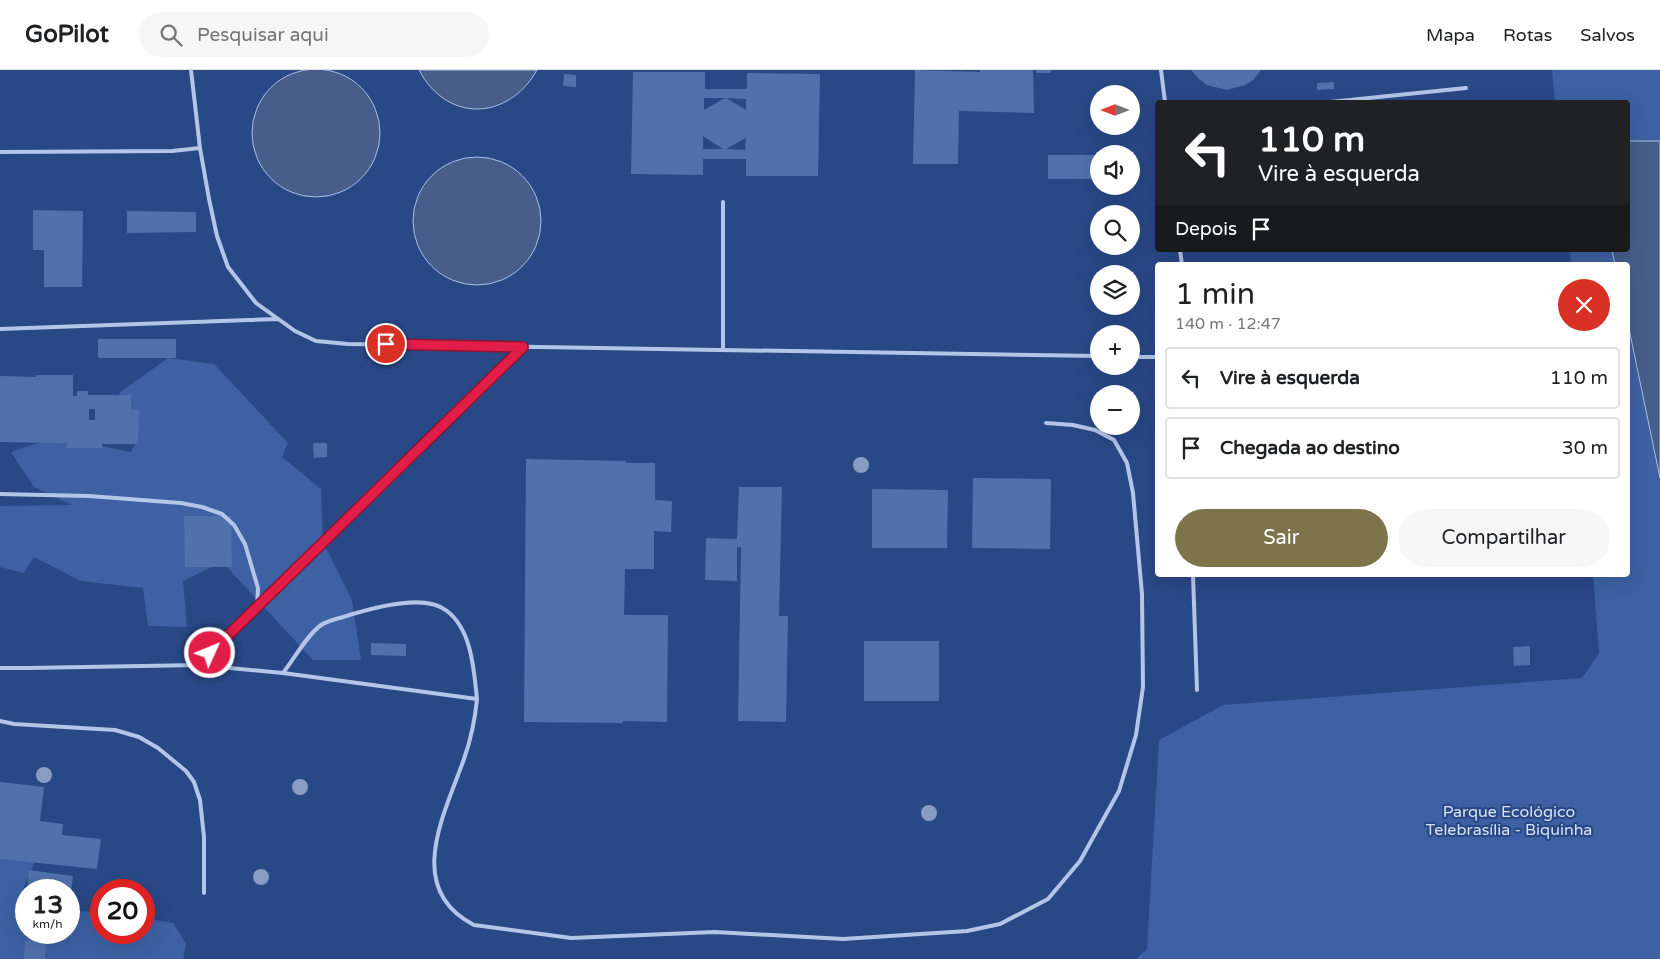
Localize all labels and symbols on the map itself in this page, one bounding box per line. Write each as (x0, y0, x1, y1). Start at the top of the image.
north arrow (1090, 85, 1140, 135)
pin (365, 323, 407, 365)
position arrow (183, 626, 235, 678)
park label: Parque Ecológico Telebrasília - Biquinha (1426, 802, 1592, 840)
speed limit sign: 20 (90, 879, 155, 944)

